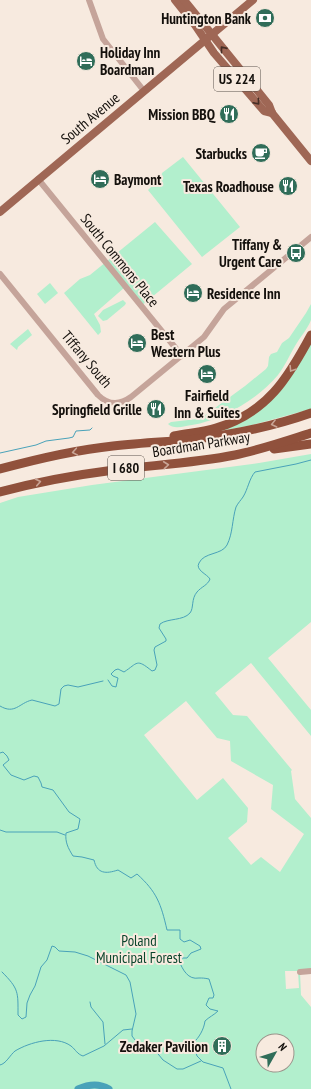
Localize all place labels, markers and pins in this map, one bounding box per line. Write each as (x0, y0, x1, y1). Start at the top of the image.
bank icon: Huntington Bank (254, 7, 276, 29)
place label: Huntington Bank (161, 9, 252, 28)
place label: Holiday Inn Boardman (100, 43, 160, 79)
hotel icon: Holiday Inn Boardman (75, 50, 97, 72)
restaurant icon: Mission BBQ (218, 103, 240, 125)
place label: Mission BBQ (148, 105, 216, 124)
cafe icon: Starbucks (250, 142, 272, 164)
place label: Starbucks (195, 144, 247, 163)
hotel icon: Baymont (89, 168, 111, 190)
place label: Baymont (114, 170, 162, 189)
restaurant icon: Texas Roadhouse (277, 175, 299, 197)
place label: Texas Roadhouse (183, 177, 274, 196)
place label: Tiffany & Urgent Care (219, 235, 282, 271)
bus stop icon: Tiffany & Urgent Care (285, 242, 307, 264)
hotel icon: Residence Inn (182, 282, 204, 304)
place label: Residence Inn (207, 284, 281, 303)
place label: Best Western Plus (150, 325, 220, 361)
hotel icon: Best Western Plus (126, 332, 148, 354)
hotel icon: Fairfield Inn & Suites (196, 363, 218, 385)
place label: Fairfield Inn & Suites (174, 386, 240, 422)
restaurant icon: Springfield Grille (145, 398, 167, 420)
place label: Springfield Grille (52, 400, 142, 419)
building icon: Zedaker Pavilion (211, 1035, 233, 1057)
place label: Zedaker Pavilion (120, 1037, 208, 1056)

